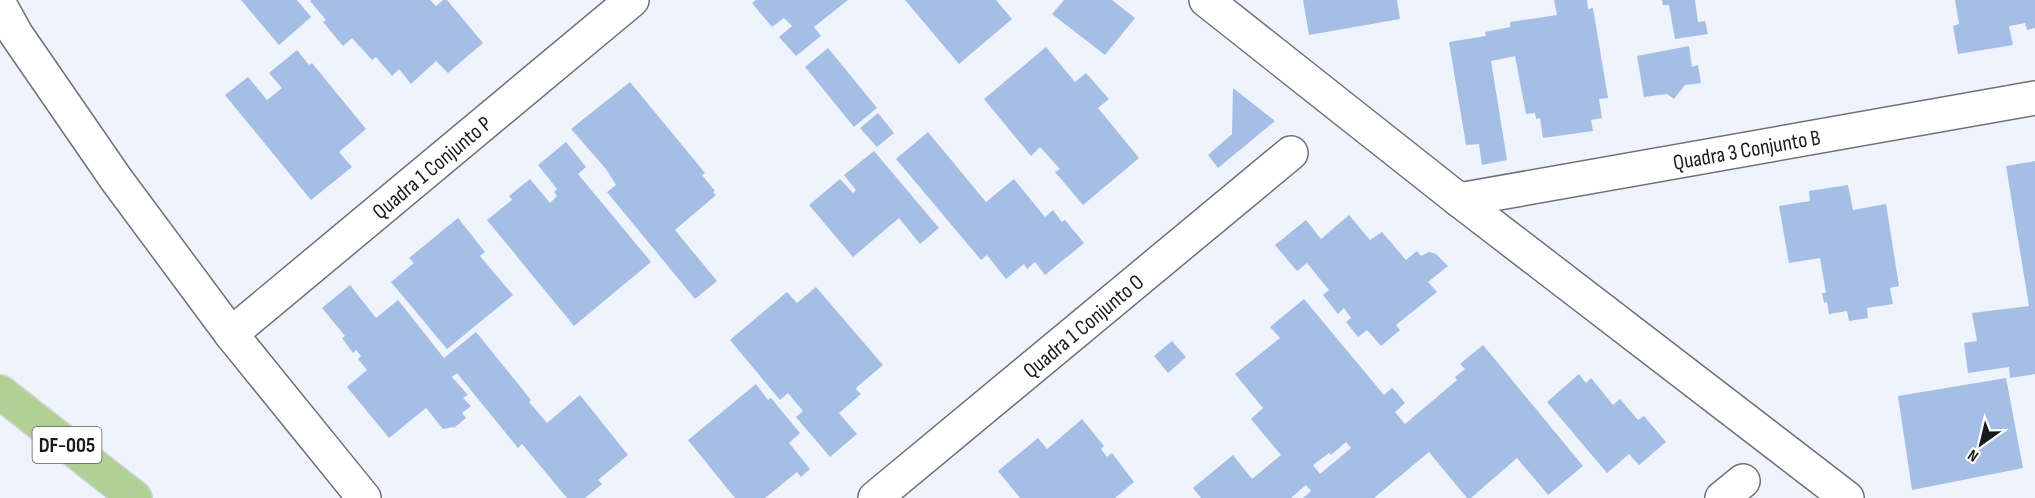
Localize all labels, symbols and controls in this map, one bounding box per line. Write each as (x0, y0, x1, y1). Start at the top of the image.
street label: Quadra 1 Conjunto P (367, 111, 498, 226)
street label: Quadra 3 Conjunto B (1671, 124, 1823, 177)
street label: Quadra 1 Conjunto O (1018, 269, 1150, 385)
north arrow (1951, 414, 2011, 474)
road number: DF-005 (32, 427, 101, 463)
text: N (1965, 445, 1982, 465)

